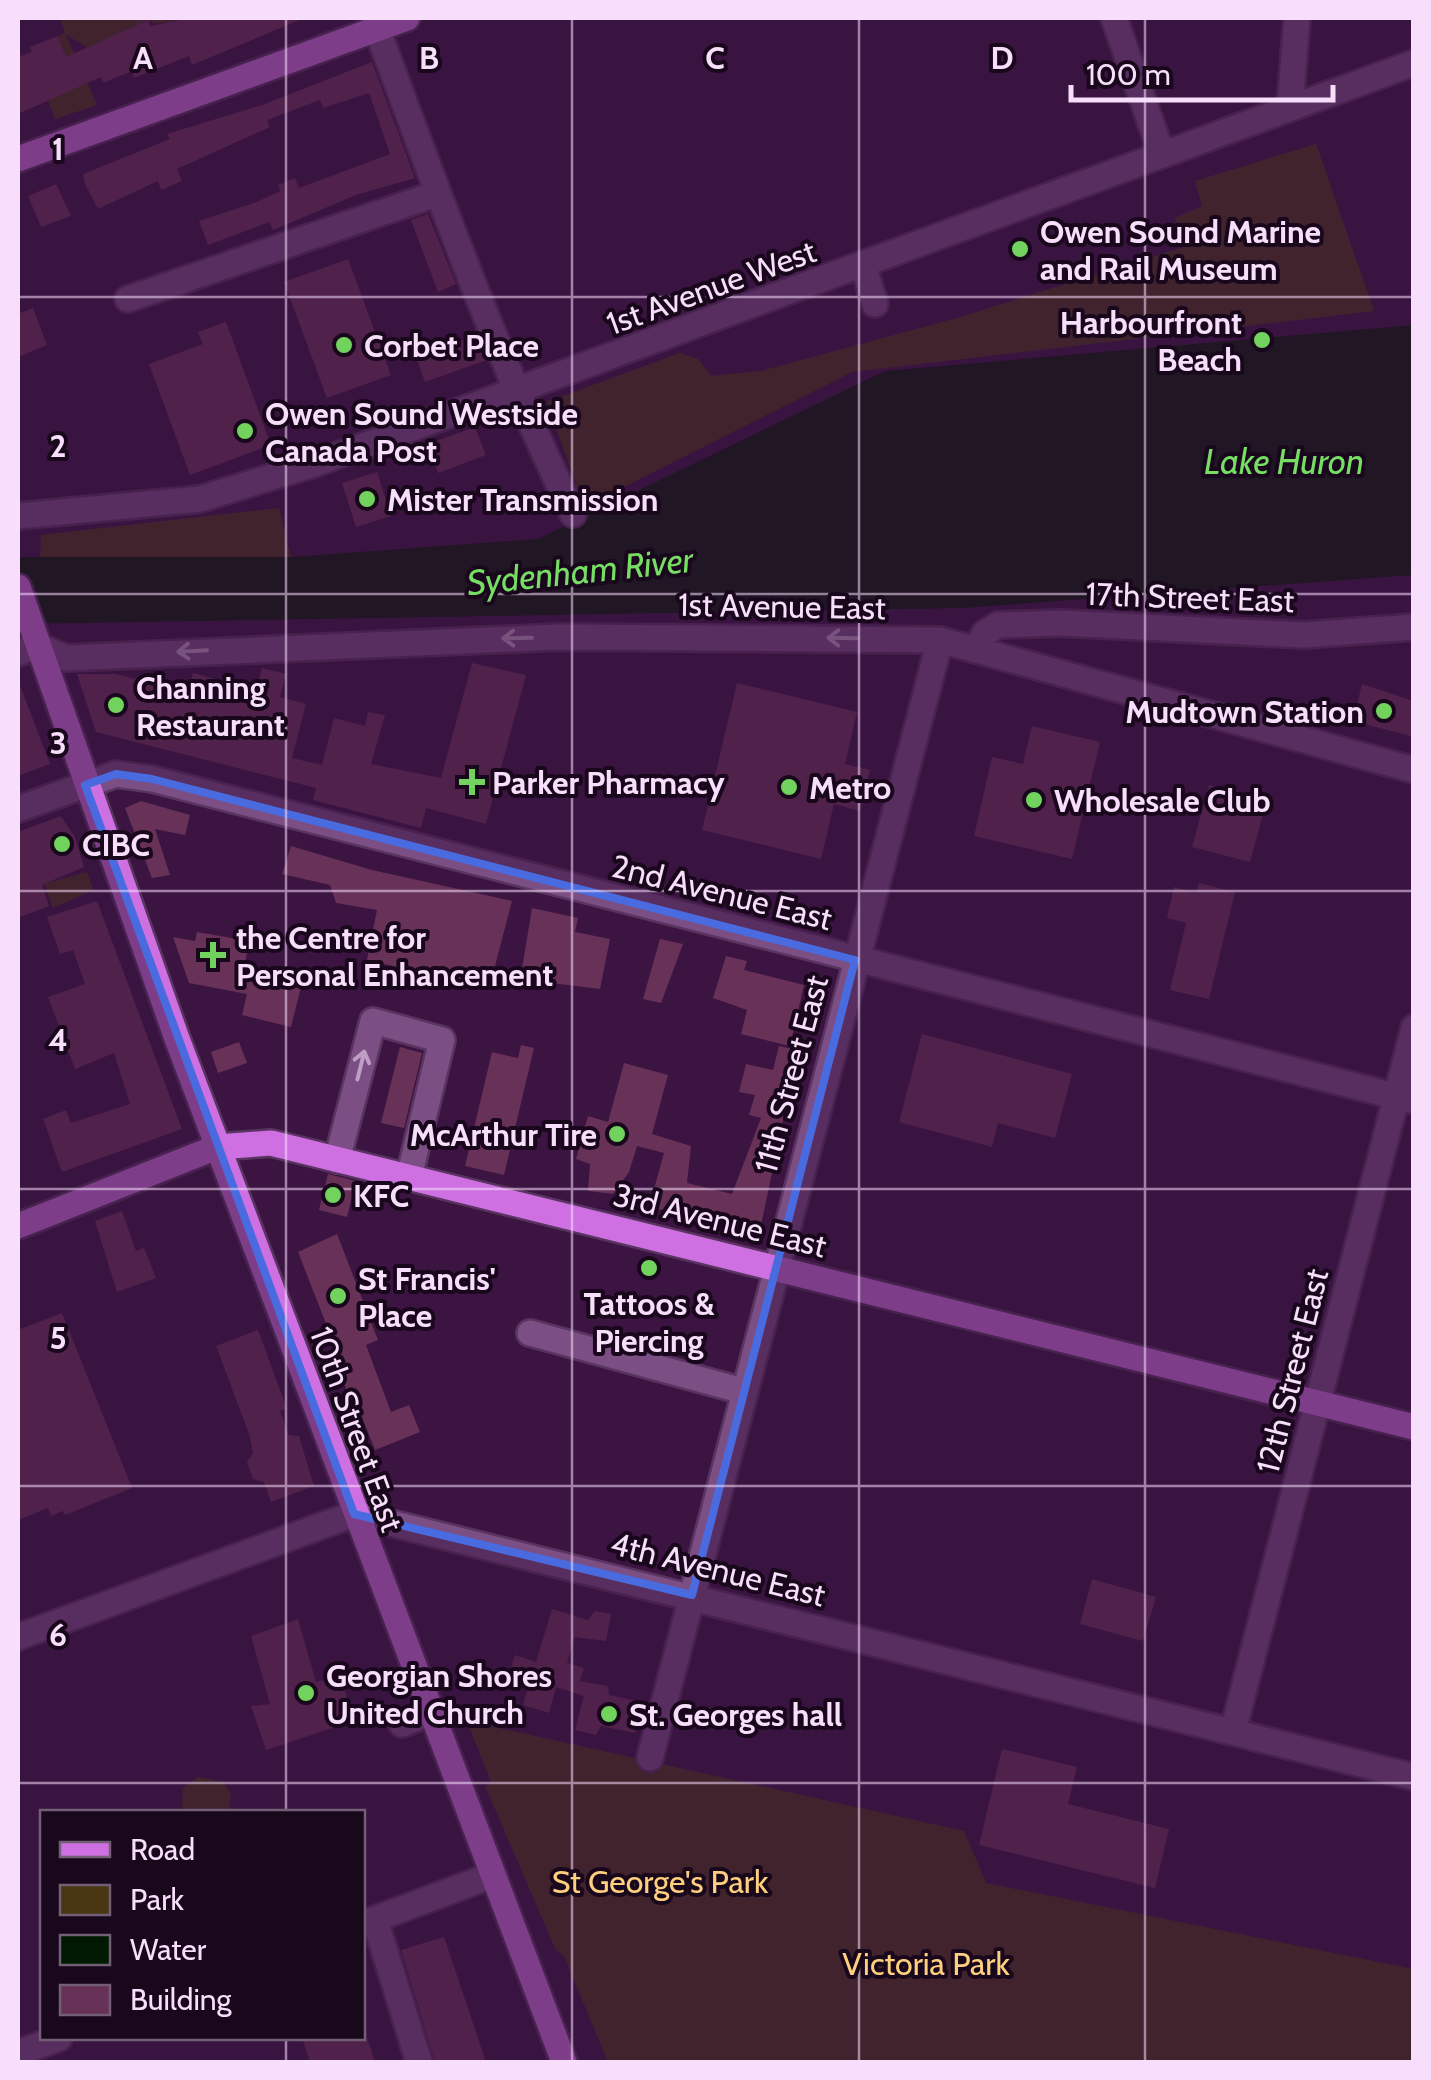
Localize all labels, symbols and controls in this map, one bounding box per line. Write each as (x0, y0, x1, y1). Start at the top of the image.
text: A (133, 38, 153, 77)
text: B (419, 38, 439, 77)
text: C (705, 38, 725, 77)
text: D (990, 38, 1014, 77)
scale bar (1071, 40, 1334, 102)
text: 100 m (1086, 56, 1171, 93)
text: 1 (52, 129, 64, 168)
place label: Owen Sound Marine and Rail Museum (1040, 212, 1321, 288)
street label: 1st Avenue West (601, 231, 821, 343)
marker: Owen Sound Marine and Rail Museum (1009, 238, 1031, 260)
place label: Harbourfront Beach (1060, 303, 1242, 379)
place label: Corbet Place (364, 326, 539, 365)
marker: Harbourfront Beach (1251, 329, 1273, 351)
marker: Corbet Place (333, 334, 355, 356)
place label: Owen Sound Westside Canada Post (265, 394, 578, 470)
marker: Owen Sound Westside Canada Post (234, 420, 256, 442)
text: 2 (50, 426, 66, 465)
water label: Lake Huron (1204, 440, 1364, 483)
place label: Mister Transmission (387, 480, 659, 519)
marker: Mister Transmission (356, 488, 378, 510)
water label: Sydenham River (465, 538, 696, 604)
street label: 17th Street East (1085, 574, 1295, 620)
street label: 1st Avenue East (678, 585, 886, 627)
one-way arrow (502, 629, 534, 648)
one-way arrow (827, 629, 859, 648)
one-way arrow (177, 642, 209, 661)
place label: Channing Restaurant (136, 668, 285, 744)
place label: Mudtown Station (1125, 692, 1364, 731)
marker: Channing Restaurant (105, 694, 127, 716)
marker: Mudtown Station (1373, 700, 1395, 722)
text: 3 (49, 723, 67, 762)
place label: Parker Pharmacy (492, 763, 726, 802)
place label: Metro (809, 768, 891, 807)
marker: Parker Pharmacy (461, 771, 483, 793)
marker: Metro (778, 776, 800, 798)
place label: Wholesale Club (1054, 781, 1271, 820)
marker: Wholesale Club (1023, 789, 1045, 811)
place label: CIBC (82, 825, 150, 864)
marker: CIBC (51, 833, 73, 855)
street label: 2nd Avenue East (608, 846, 836, 938)
place label: the Centre for Personal Enhancement (236, 918, 553, 994)
marker: the Centre for Personal Enhancement (200, 942, 226, 968)
street label: 11th Street East (746, 971, 836, 1177)
text: 4 (48, 1020, 68, 1059)
one-way arrow (353, 1050, 372, 1081)
place label: McArthur Tire (410, 1115, 597, 1154)
marker: McArthur Tire (606, 1123, 628, 1145)
street label: 3rd Avenue East (610, 1175, 831, 1265)
place label: KFC (353, 1176, 409, 1215)
marker: KFC (322, 1184, 344, 1206)
marker: Tattoos & Piercing (638, 1257, 660, 1279)
place label: St Francis' Place (358, 1259, 496, 1335)
street label: 12th Street East (1248, 1265, 1336, 1477)
place label: Tattoos & Piercing (583, 1284, 715, 1360)
marker: St Francis' Place (327, 1285, 349, 1307)
text: 5 (49, 1318, 67, 1357)
street label: 10th Street East (302, 1321, 412, 1537)
street label: 4th Avenue East (607, 1524, 829, 1615)
text: 6 (49, 1615, 67, 1654)
place label: Georgian Shores United Church (326, 1656, 552, 1732)
marker: Georgian Shores United Church (295, 1682, 317, 1704)
place label: St. Georges hall (629, 1695, 842, 1734)
marker: St. Georges hall (598, 1703, 620, 1725)
legend (40, 1810, 365, 2040)
text: Road (130, 1831, 195, 1868)
park label: St George's Park (552, 1862, 769, 1901)
text: Park (130, 1881, 185, 1918)
text: Water (130, 1931, 207, 1968)
park label: Victoria Park (842, 1944, 1010, 1983)
text: Building (130, 1981, 233, 2018)

